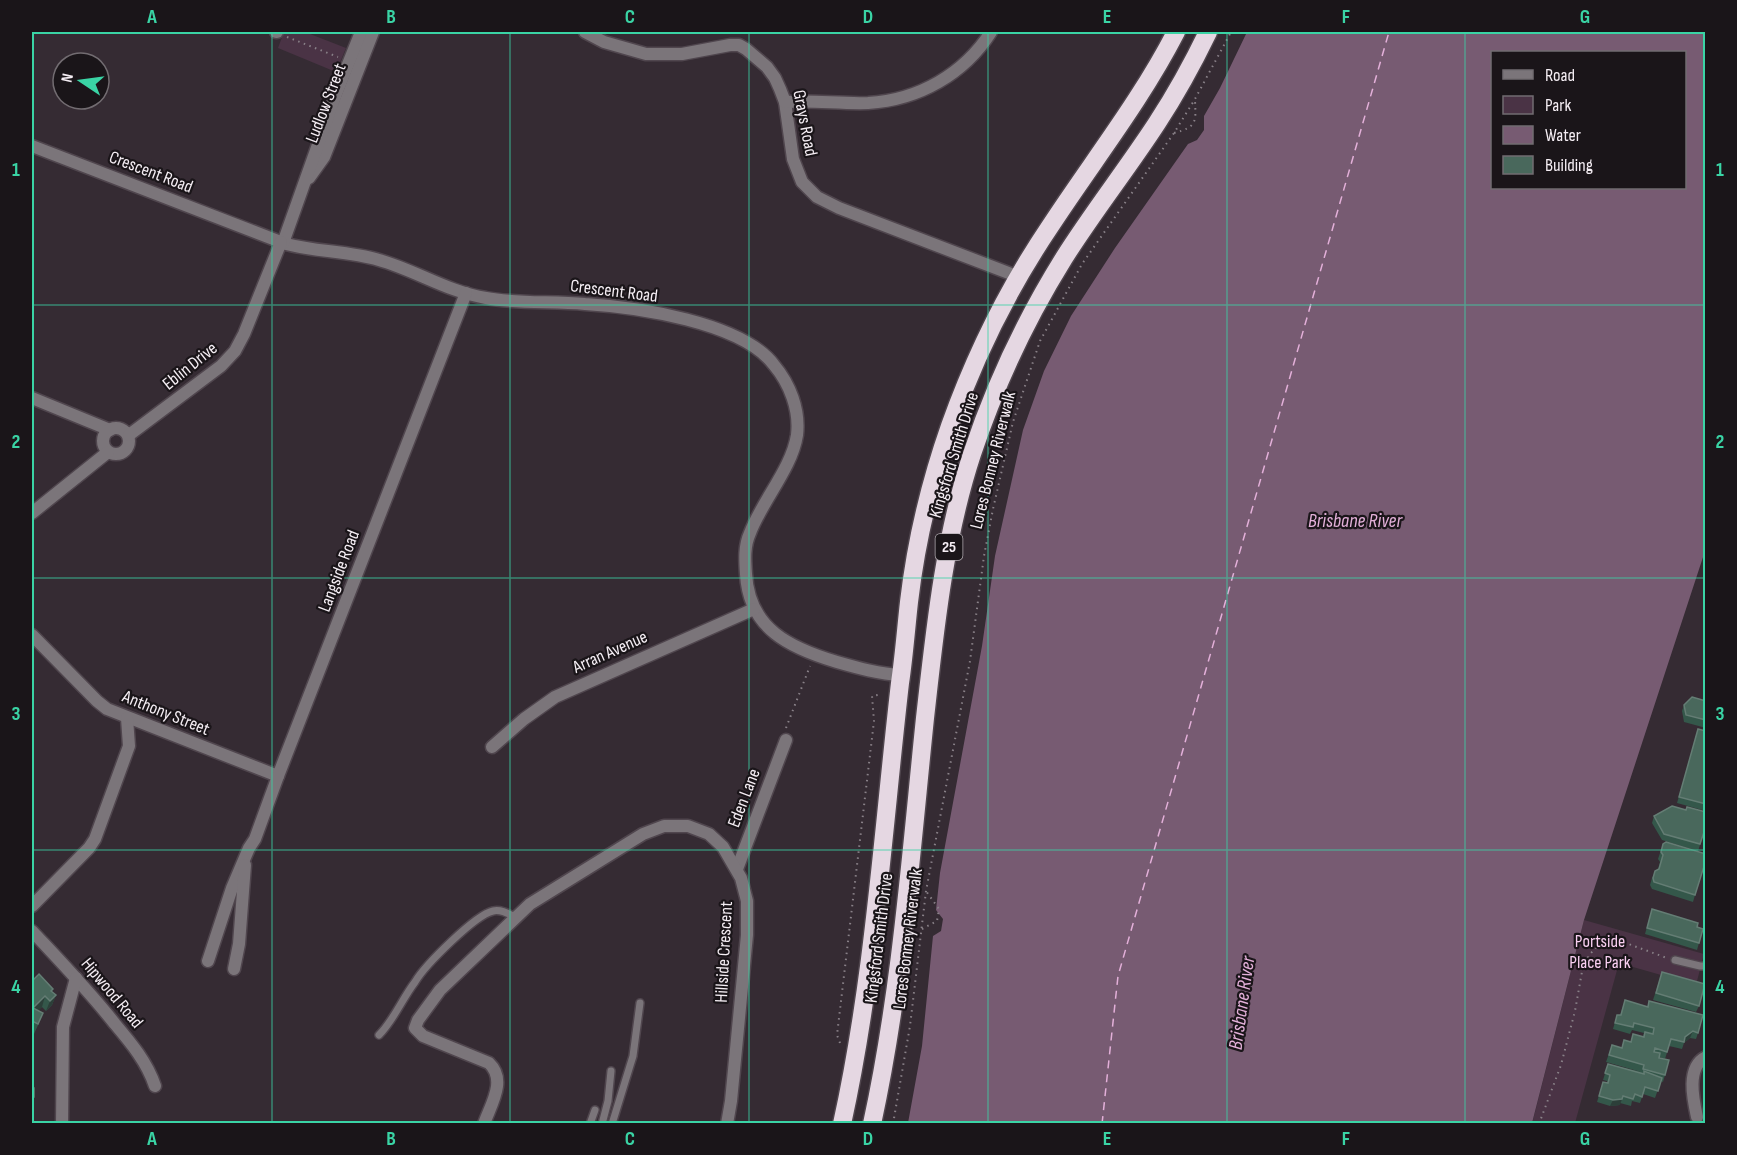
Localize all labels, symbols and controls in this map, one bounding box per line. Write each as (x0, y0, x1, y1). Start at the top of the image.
text: A (146, 5, 157, 29)
text: B (386, 5, 396, 29)
text: C (625, 5, 635, 29)
text: D (863, 5, 873, 29)
text: E (1103, 5, 1111, 29)
text: F (1342, 5, 1350, 29)
text: G (1580, 5, 1590, 29)
north arrow (51, 51, 111, 111)
legend (1491, 51, 1686, 189)
street label: Ludlow Street (301, 60, 351, 146)
text: Road (1545, 65, 1575, 86)
text: N (58, 72, 78, 84)
street label: Grays Road (788, 88, 822, 158)
text: Park (1545, 95, 1571, 116)
text: Water (1545, 125, 1581, 146)
street label: Crescent Road (106, 146, 196, 198)
text: Building (1545, 155, 1593, 176)
text: 1 (12, 158, 20, 182)
text: 1 (1716, 158, 1724, 182)
street label: Crescent Road (569, 275, 659, 307)
street label: Eblin Drive (159, 338, 221, 394)
street label: Lores Bonney Riverwalk (966, 389, 1020, 531)
street label: Kingsford Smith Drive (925, 390, 983, 520)
text: 2 (12, 430, 20, 454)
text: 2 (1716, 430, 1724, 454)
water label: Brisbane River (1308, 509, 1403, 533)
street label: Langside Road (314, 527, 364, 615)
road number: 25 (936, 534, 962, 560)
street label: Arran Avenue (568, 626, 651, 678)
street label: Anthony Street (118, 686, 213, 740)
text: 3 (12, 702, 21, 726)
text: 3 (1716, 702, 1725, 726)
street label: Eden Lane (723, 766, 765, 830)
street label: Lores Bonney Riverwalk (889, 867, 927, 1010)
street label: Kingsford Smith Drive (861, 872, 897, 1004)
street label: Hillside Crescent (711, 900, 737, 1003)
park label: Portside Place Park (1569, 931, 1631, 973)
water label: Brisbane River (1224, 953, 1261, 1051)
street label: Hipwood Road (77, 954, 147, 1032)
text: 4 (11, 975, 21, 999)
text: 4 (1715, 975, 1725, 999)
text: A (146, 1127, 157, 1151)
text: B (386, 1127, 396, 1151)
text: C (625, 1127, 635, 1151)
text: D (863, 1127, 873, 1151)
text: E (1103, 1127, 1111, 1151)
text: F (1342, 1127, 1350, 1151)
text: G (1580, 1127, 1590, 1151)

